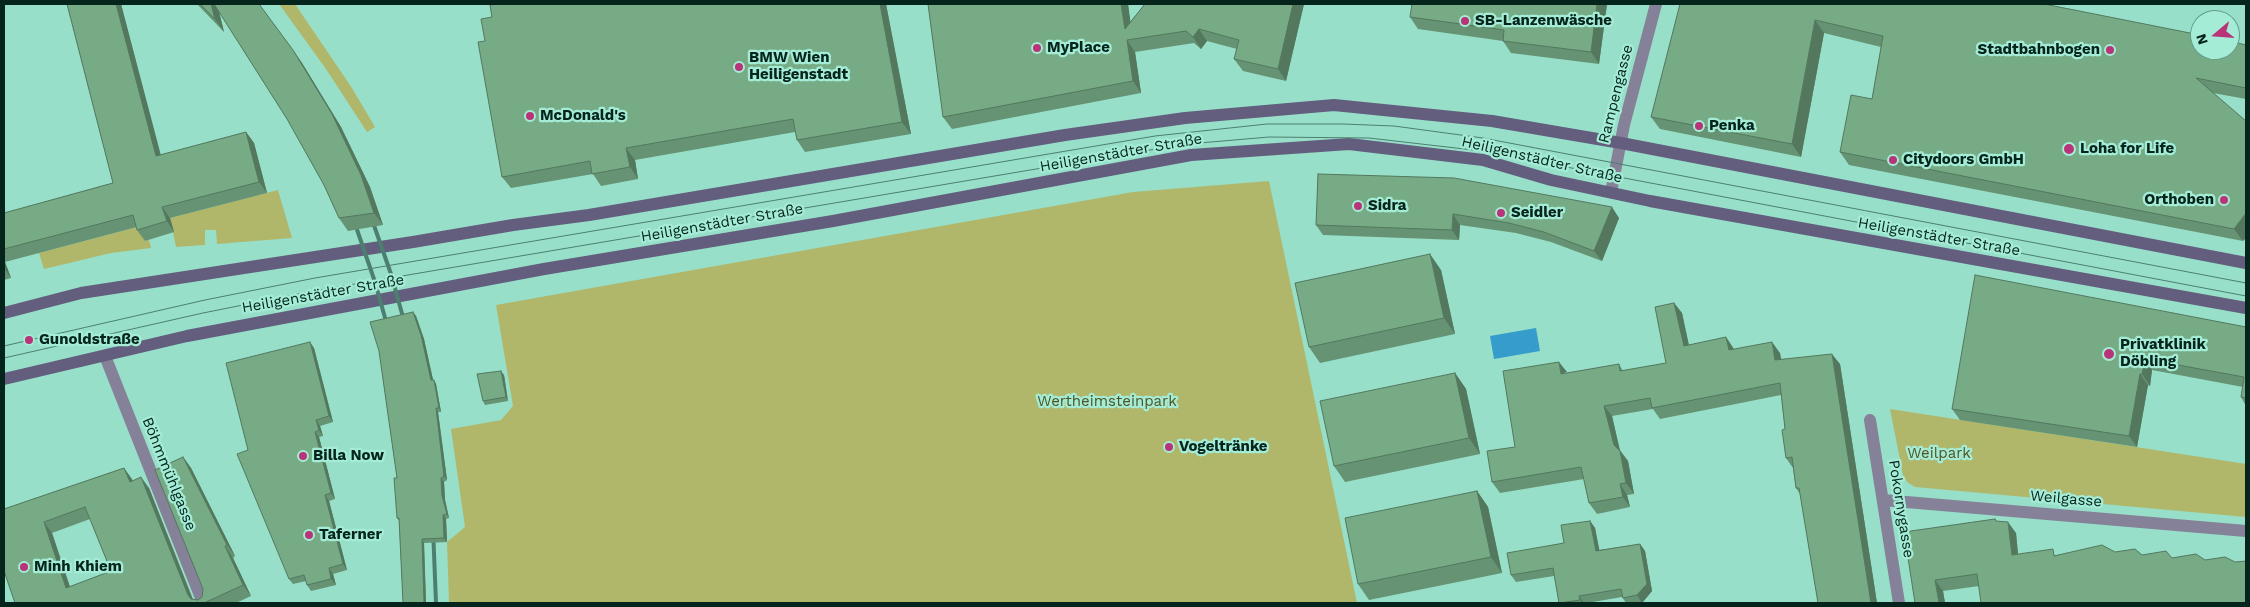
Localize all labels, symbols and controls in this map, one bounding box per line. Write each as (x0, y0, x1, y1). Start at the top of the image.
north arrow (2190, 10, 2240, 60)
place label: SB-Lanzenwäsche (1475, 12, 1612, 30)
marker: SB-Lanzenwäsche (1459, 15, 1471, 27)
text: N (2192, 32, 2211, 47)
place label: MyPlace (1047, 39, 1110, 57)
place label: Stadtbahnbogen (1978, 41, 2100, 59)
marker: MyPlace (1031, 42, 1043, 54)
street label: Rampengasse (1595, 43, 1637, 145)
marker: Stadtbahnbogen (2104, 44, 2116, 56)
place label: BMW Wien Heiligenstadt (749, 49, 848, 84)
marker: BMW Wien Heiligenstadt (733, 61, 745, 73)
place label: McDonald's (540, 107, 626, 125)
marker: McDonald's (524, 110, 536, 122)
place label: Penka (1709, 117, 1755, 135)
marker: Penka (1693, 120, 1705, 132)
street label: Heiligenstädter Straße (1038, 130, 1204, 176)
street label: Heiligenstädter Straße (1460, 133, 1624, 187)
place label: Loha for Life (2080, 140, 2174, 158)
marker: Loha for Life (2062, 142, 2076, 156)
place label: Citydoors GmbH (1903, 151, 2024, 169)
marker: Citydoors GmbH (1887, 154, 1899, 166)
place label: Orthoben (2144, 191, 2214, 209)
marker: Orthoben (2218, 194, 2230, 206)
place label: Sidra (1368, 197, 1406, 215)
street label: Heiligenstädter Straße (639, 200, 805, 246)
marker: Sidra (1352, 200, 1364, 212)
place label: Seidler (1511, 204, 1563, 222)
marker: Seidler (1495, 207, 1507, 219)
street label: Heiligenstädter Straße (1856, 214, 2022, 260)
street label: Heiligenstädter Straße (240, 271, 406, 317)
place label: Gunoldstraße (39, 331, 140, 349)
marker: Gunoldstraße (23, 334, 35, 346)
place label: Privatklinik Döbling (2120, 336, 2206, 371)
marker: Privatklinik Döbling (2102, 347, 2116, 361)
park label: Wertheimsteinpark (1037, 393, 1177, 411)
street label: Böhmmühlgasse (138, 415, 200, 533)
place label: Vogeltränke (1179, 438, 1268, 456)
marker: Vogeltränke (1163, 441, 1175, 453)
park label: Weilpark (1907, 445, 1971, 463)
place label: Billa Now (313, 447, 384, 465)
marker: Billa Now (297, 450, 309, 462)
street label: Pokornygasse (1884, 459, 1918, 559)
street label: Weilgasse (2029, 487, 2103, 511)
place label: Taferner (319, 526, 382, 544)
marker: Taferner (303, 529, 315, 541)
place label: Minh Khiem (34, 558, 122, 576)
marker: Minh Khiem (18, 561, 30, 573)

